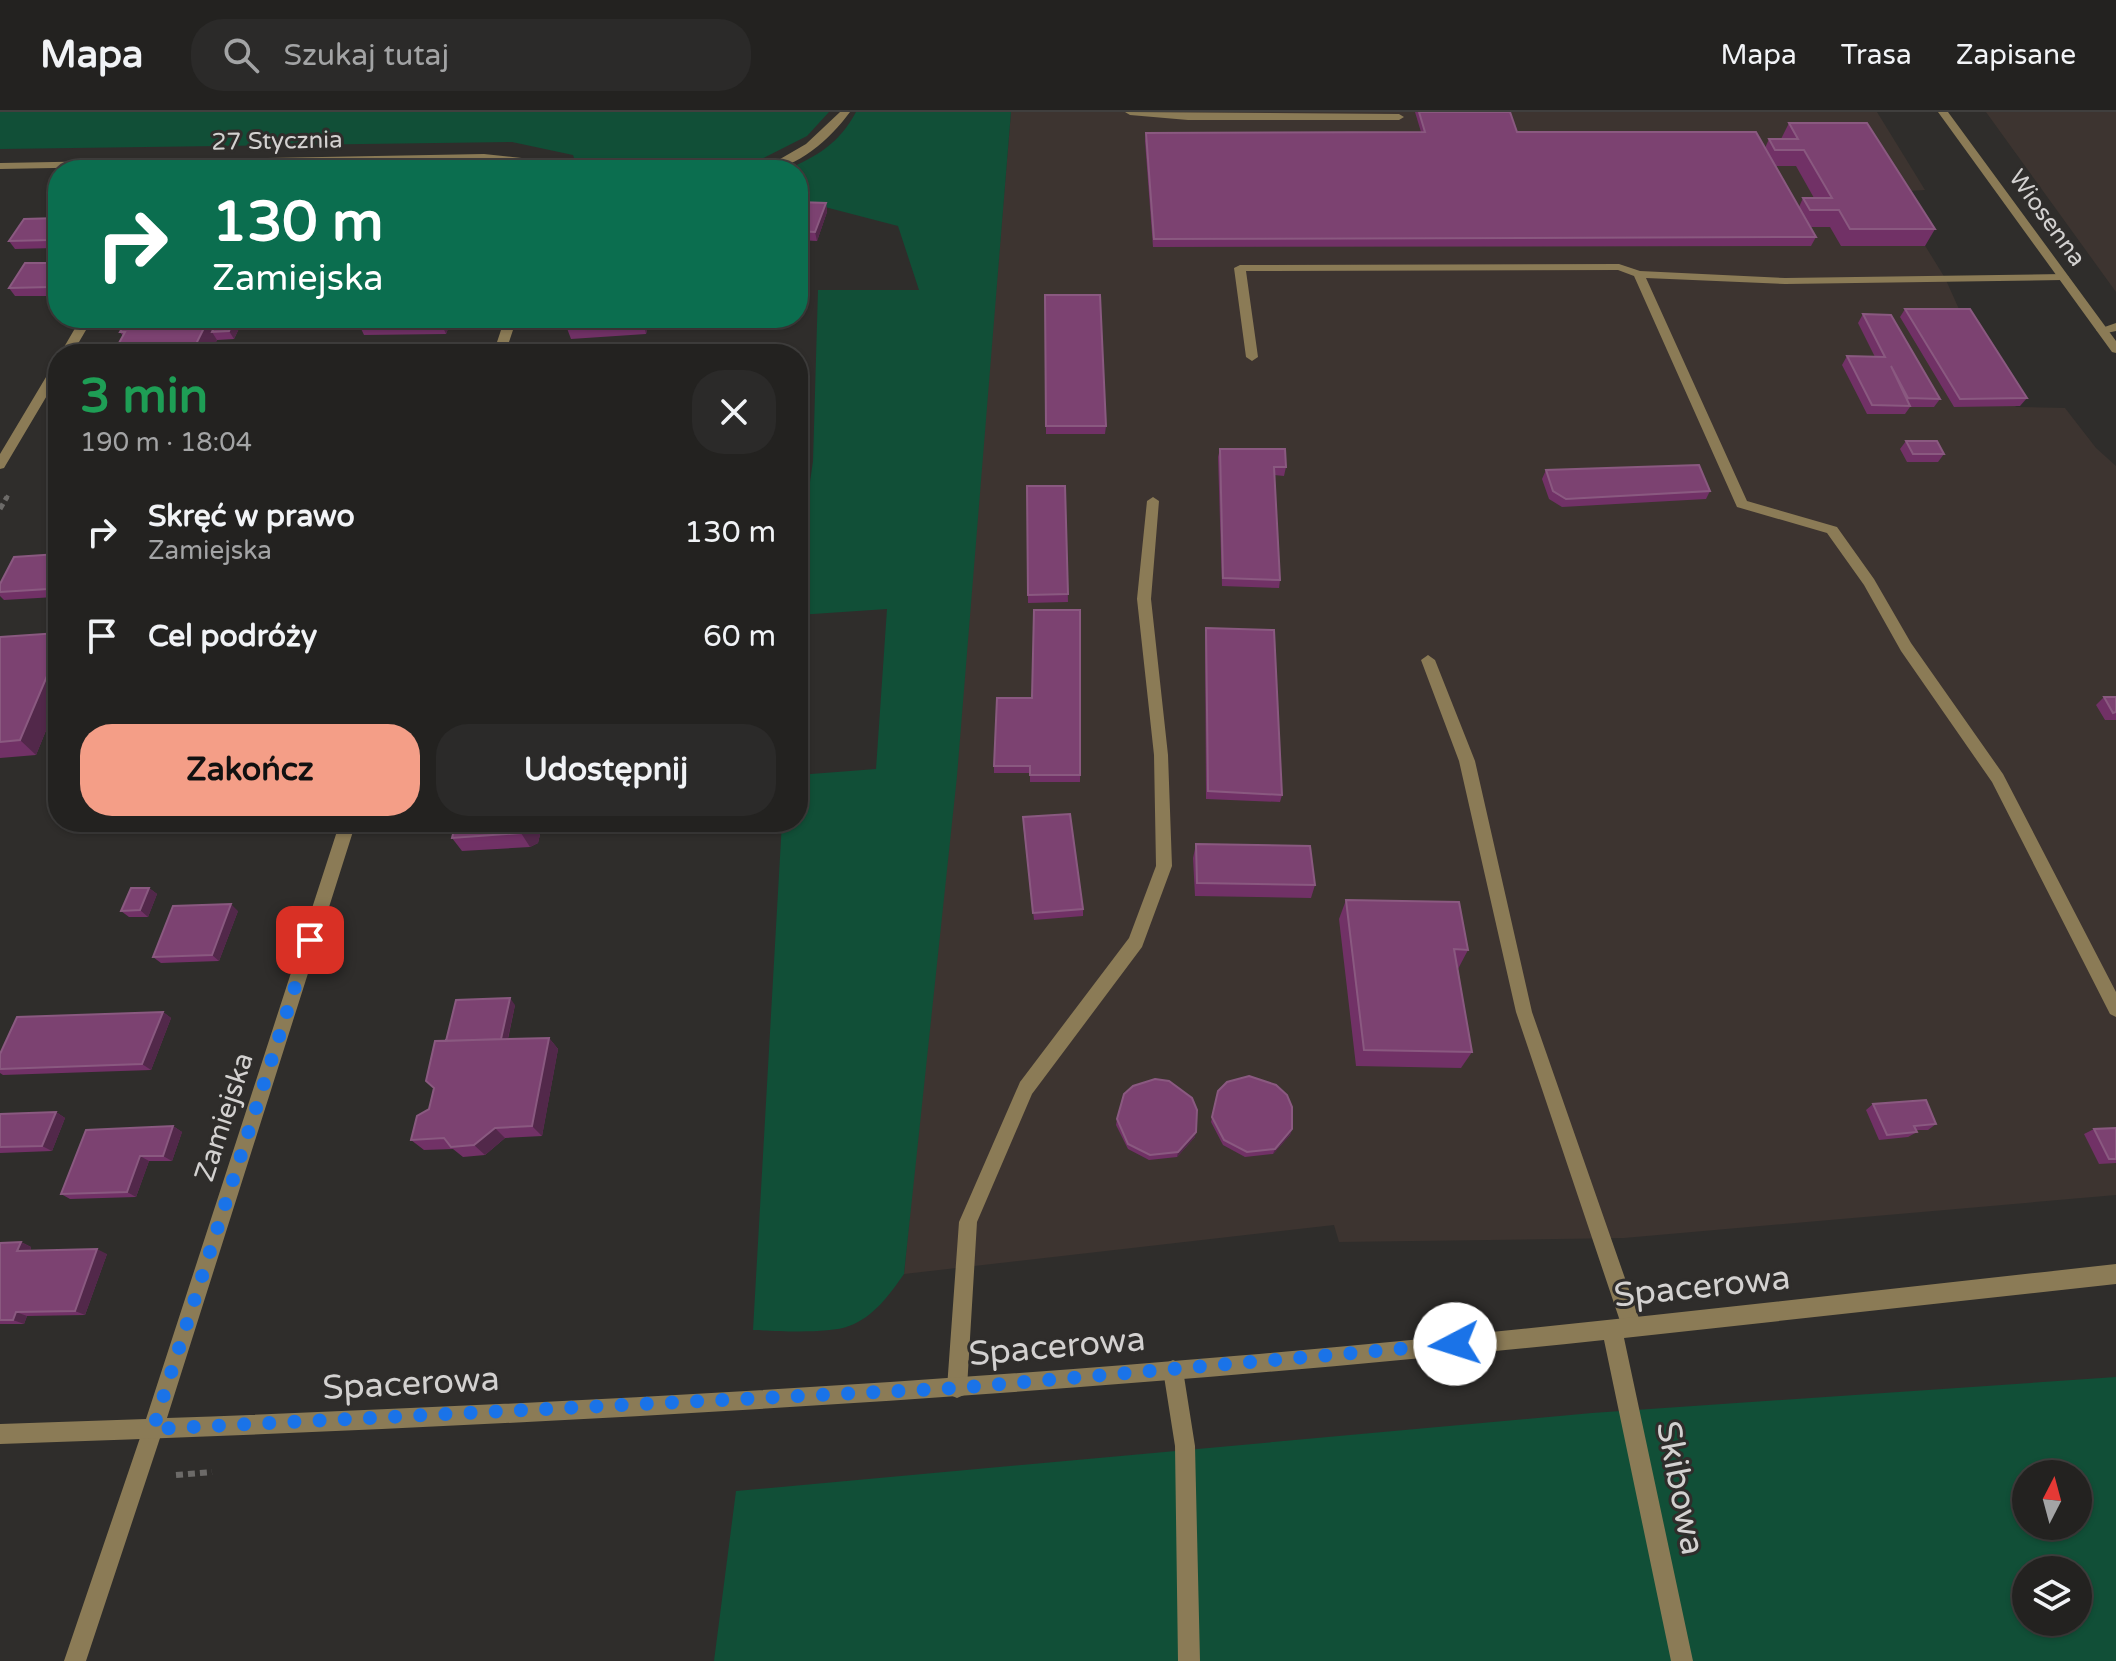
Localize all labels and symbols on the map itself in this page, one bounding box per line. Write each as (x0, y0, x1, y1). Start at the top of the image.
street label: 27 Stycznia (211, 125, 343, 157)
street label: Wiosenna (2002, 164, 2092, 272)
pin (276, 906, 344, 974)
street label: Zamiejska (187, 1048, 261, 1186)
street label: Spacerowa (1612, 1257, 1792, 1317)
position arrow (1413, 1302, 1497, 1386)
street label: Spacerowa (967, 1319, 1147, 1375)
street label: Spacerowa (321, 1359, 501, 1409)
street label: Skibowa (1647, 1418, 1713, 1558)
north arrow (2012, 1460, 2092, 1540)

